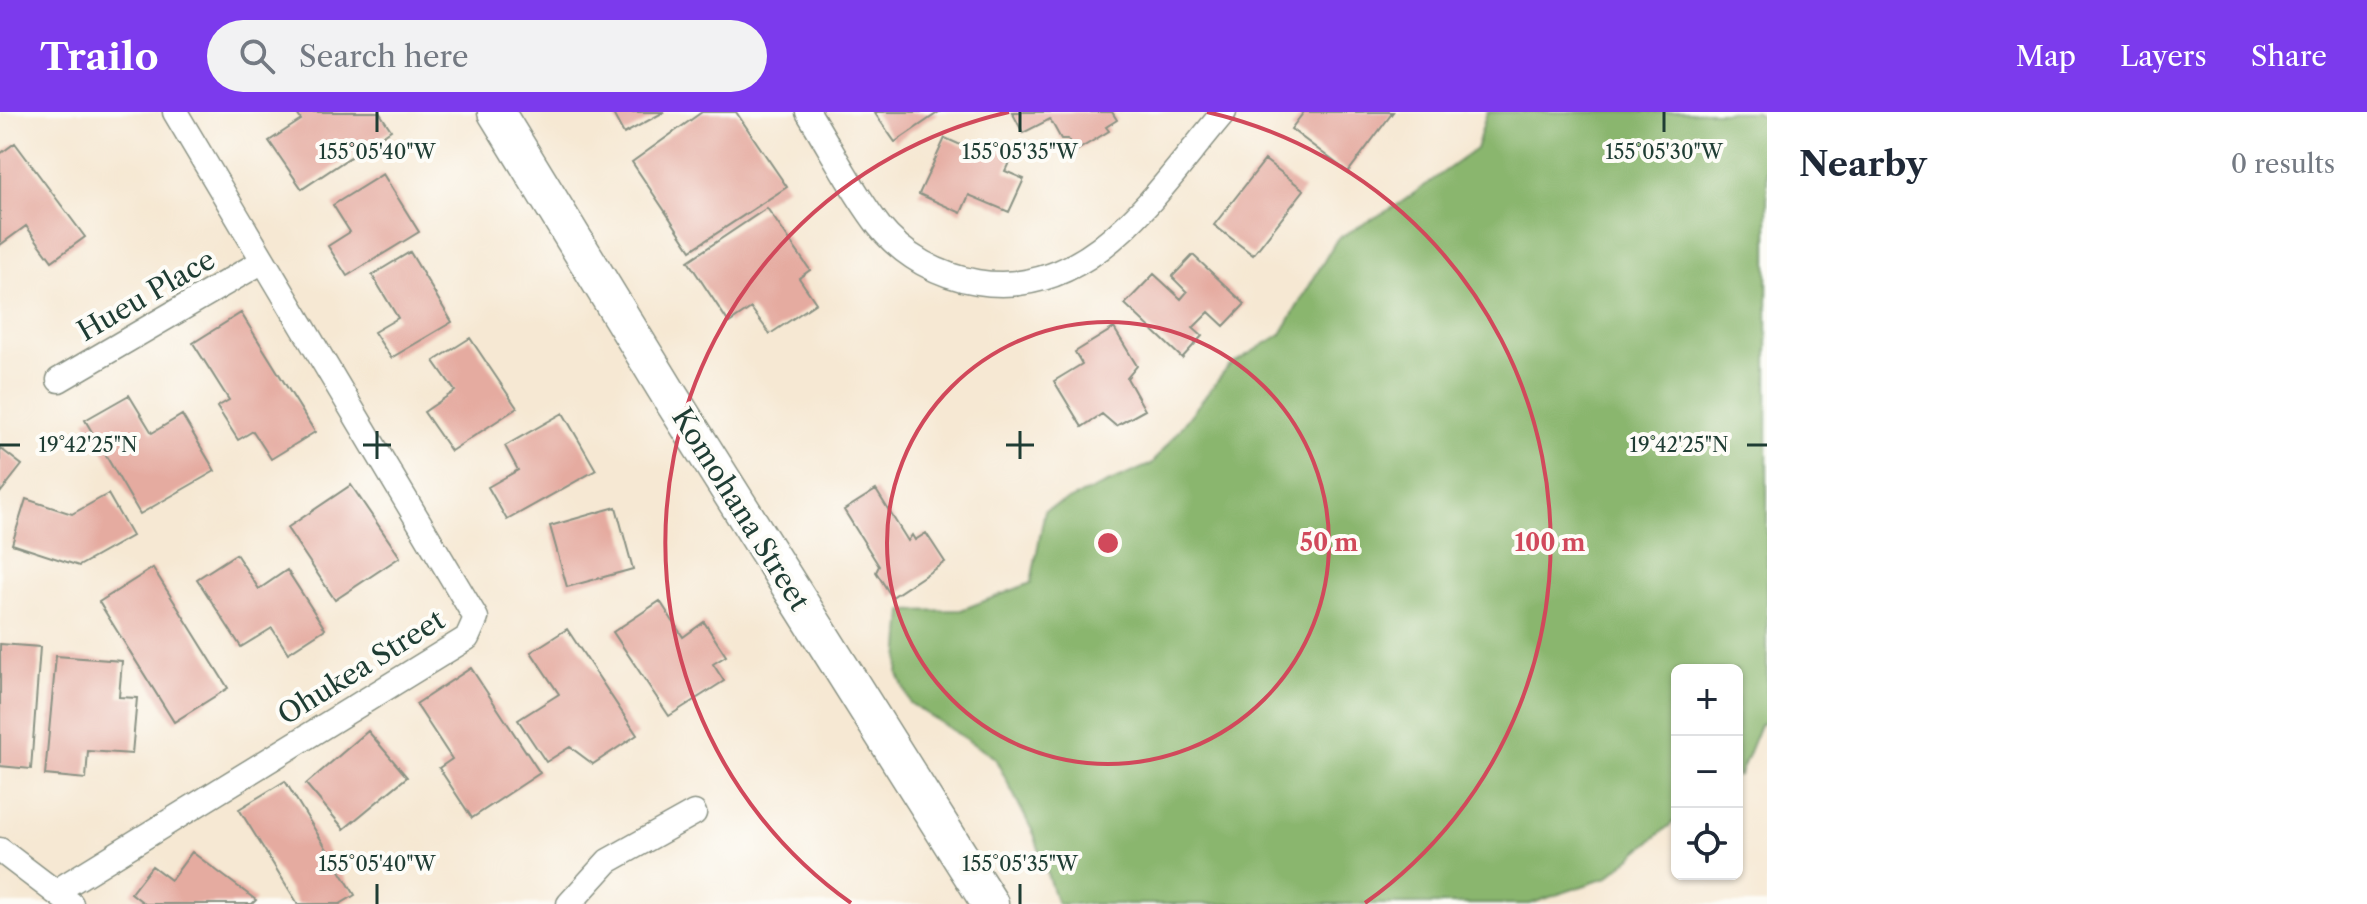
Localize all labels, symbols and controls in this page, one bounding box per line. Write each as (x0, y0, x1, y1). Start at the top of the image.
search box (207, 20, 767, 92)
text: Trailo (40, 33, 159, 80)
icon: search (235, 34, 279, 78)
text: Search here (299, 38, 469, 75)
text: Map (2016, 39, 2076, 73)
text: Layers (2120, 39, 2207, 73)
text: Share (2251, 39, 2327, 73)
text: 155°05'40"W (318, 140, 437, 164)
text: 155°05'35"W (962, 140, 1079, 164)
text: 155°05'30"W (1605, 140, 1724, 164)
text: Nearby (1799, 143, 1927, 185)
text: 0 results (2231, 148, 2335, 180)
street label: Hueu Place (71, 242, 221, 348)
street label: Komohana Street (665, 401, 817, 617)
text: 19°42'25"N (38, 433, 138, 457)
text: 19°42'25"N (1629, 433, 1729, 457)
text: 50 m (1300, 528, 1358, 557)
text: 100 m (1514, 528, 1586, 557)
centre of rings (1094, 529, 1122, 557)
street label: Ohukea Street (271, 602, 451, 732)
map controls (1671, 664, 1743, 880)
button: + (1671, 664, 1743, 736)
button: − (1671, 736, 1743, 808)
button: locate (1671, 808, 1743, 880)
text: 155°05'40"W (318, 852, 437, 876)
text: 155°05'35"W (962, 852, 1079, 876)

